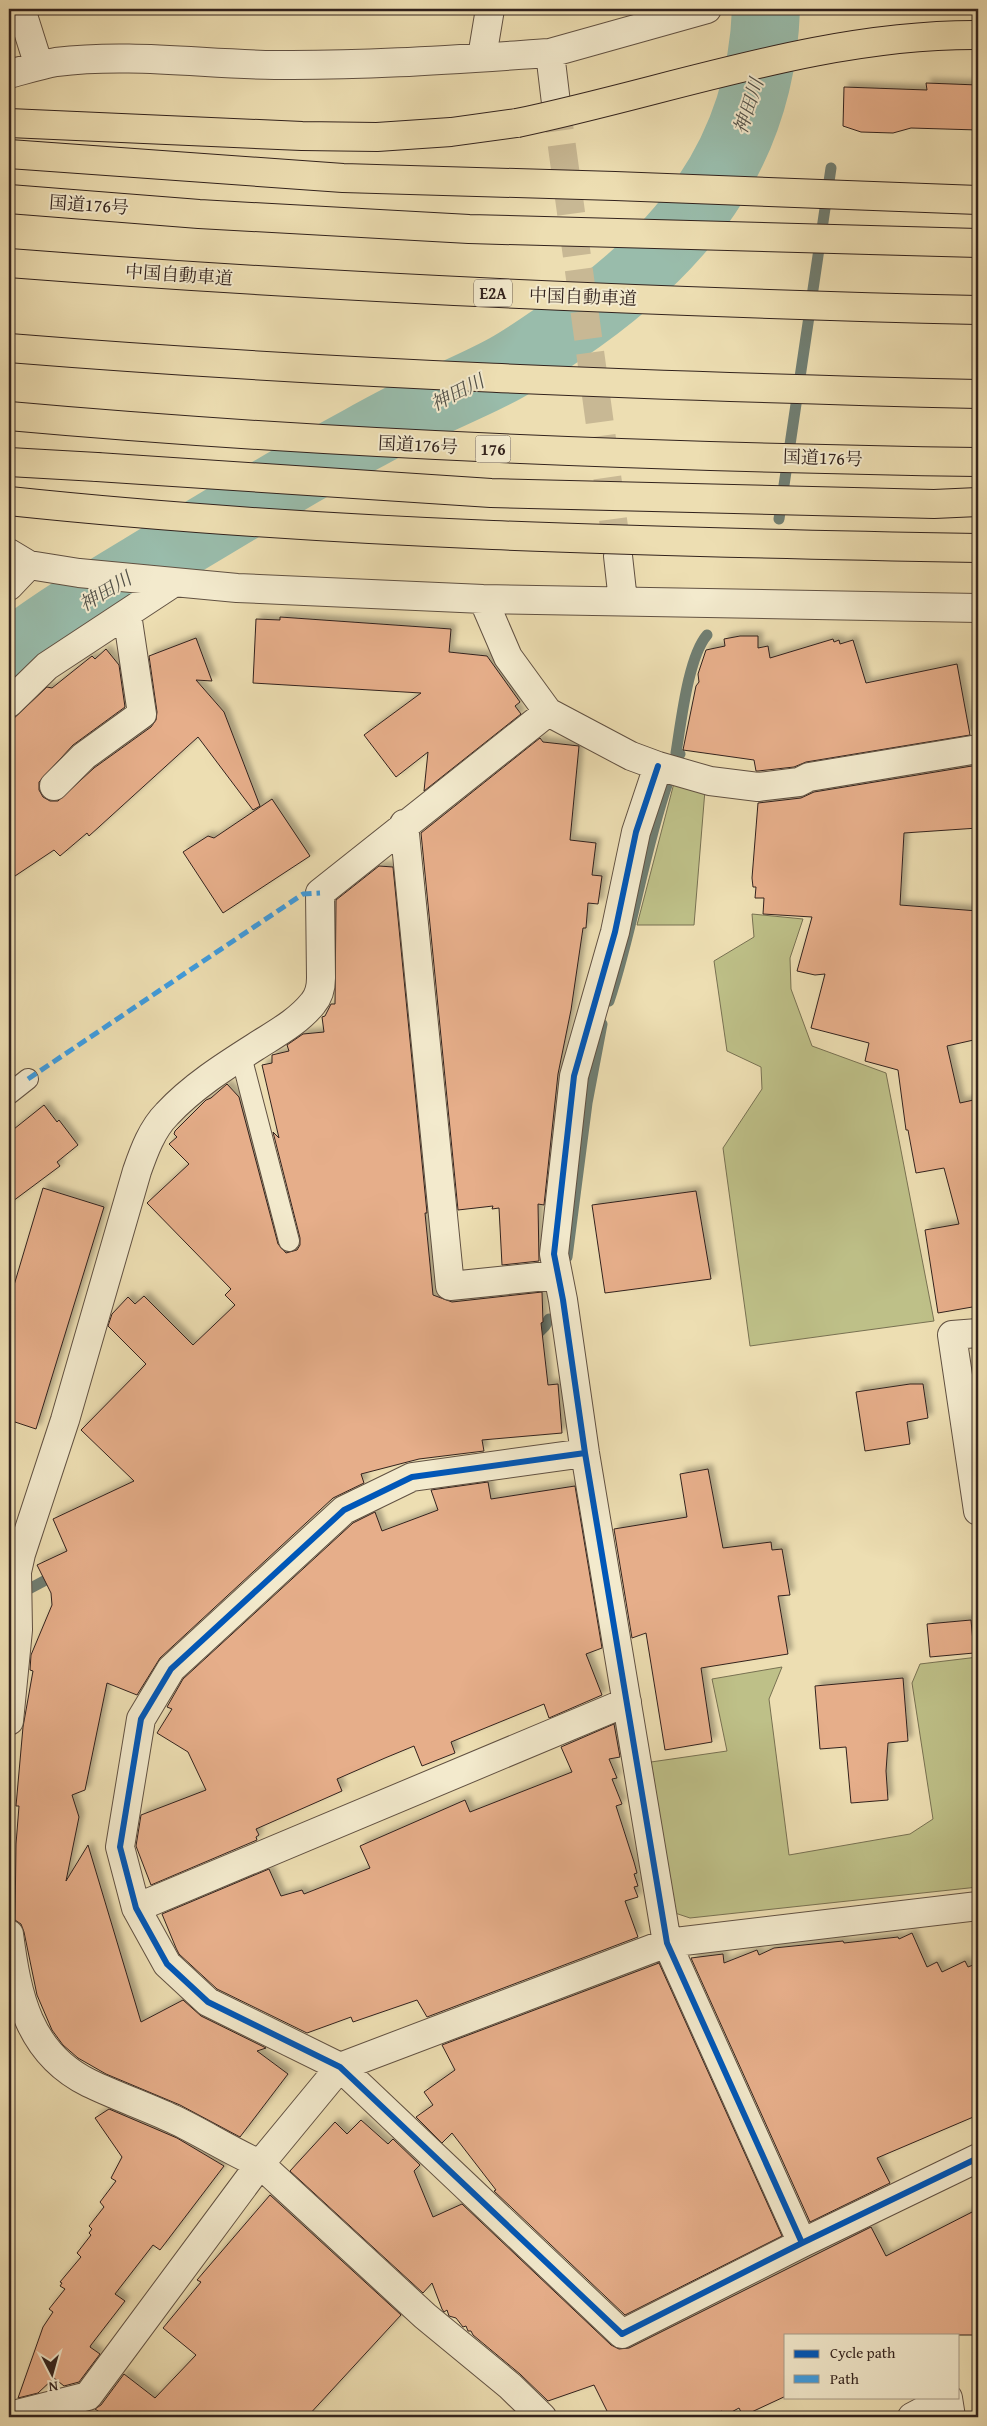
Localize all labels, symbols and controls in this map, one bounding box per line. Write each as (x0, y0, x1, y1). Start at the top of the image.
water label: 神田川 (726, 73, 771, 137)
street label: 国道176号 (48, 188, 130, 221)
street label: 中国自動車道 (124, 257, 234, 292)
road number: E2A (474, 280, 512, 306)
street label: 中国自動車道 (529, 281, 637, 312)
water label: 神田川 (425, 366, 491, 417)
street label: 国道176号 (377, 429, 459, 460)
road number: 176 (476, 436, 510, 462)
street label: 国道176号 (783, 443, 863, 472)
water label: 神田川 (73, 563, 138, 618)
legend (784, 2334, 960, 2398)
text: Cycle path (830, 2342, 896, 2363)
north arrow (28, 2348, 78, 2398)
text: Path (830, 2368, 859, 2389)
text: N (47, 2376, 59, 2397)

